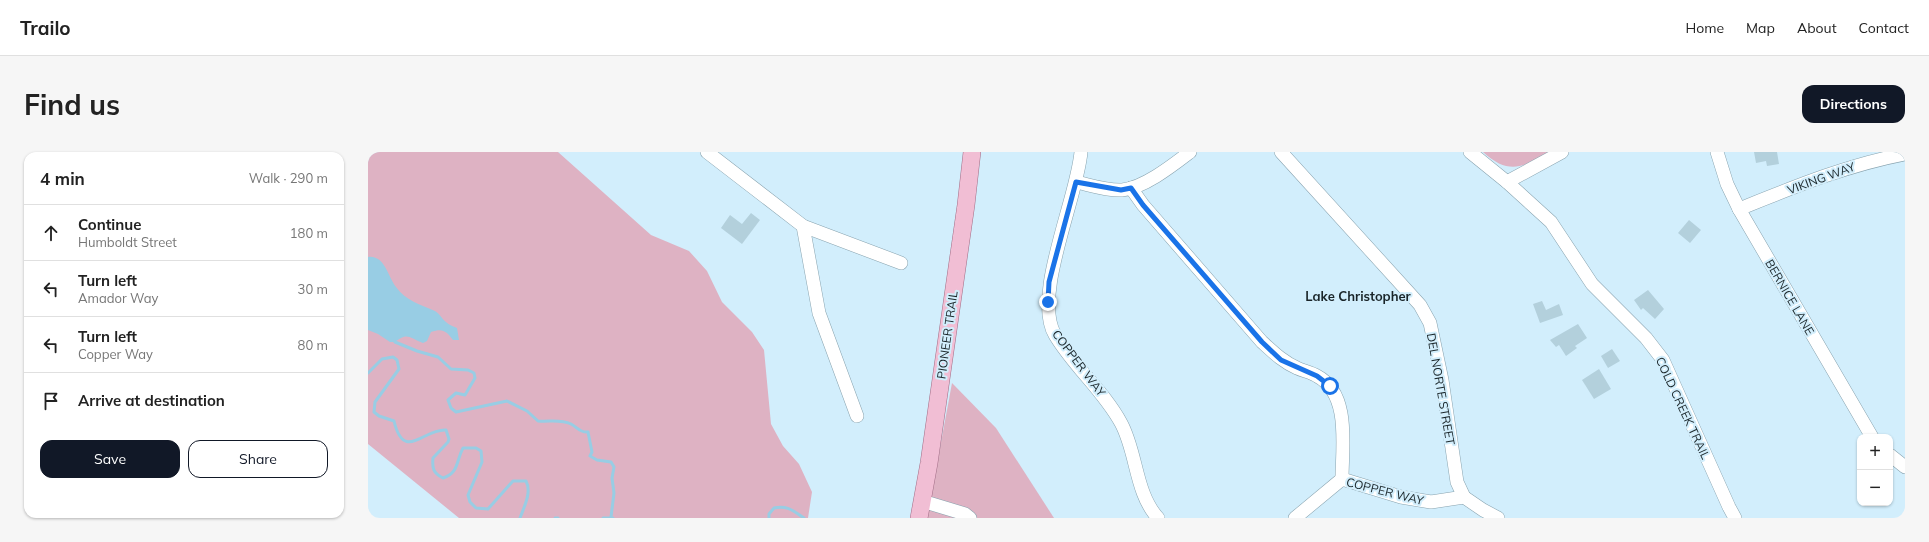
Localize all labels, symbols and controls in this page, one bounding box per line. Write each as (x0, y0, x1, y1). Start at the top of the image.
text: Trailo (20, 16, 71, 40)
text: Home (1685, 19, 1724, 37)
text: Map (1746, 19, 1775, 37)
text: About (1797, 19, 1837, 37)
text: Contact (1859, 19, 1909, 37)
button: Directions (1802, 85, 1905, 123)
text: Find us (24, 87, 120, 122)
street label: VIKING WAY (1785, 159, 1858, 197)
text: 4 min (40, 168, 85, 189)
text: Walk · 290 m (249, 170, 328, 186)
text: Continue (78, 215, 141, 234)
icon: ahead (40, 222, 62, 244)
text: 180 m (290, 225, 328, 241)
text: Humboldt Street (78, 234, 177, 250)
street label: BERNICE LANE (1762, 256, 1818, 338)
text: Turn left (78, 271, 137, 290)
icon: left (40, 278, 62, 300)
text: 30 m (298, 281, 328, 297)
district label: Lake Christopher (1305, 288, 1412, 304)
text: Amador Way (78, 290, 158, 306)
street label: PIONEER TRAIL (933, 290, 961, 380)
route end (1039, 293, 1057, 311)
text: Turn left (78, 327, 137, 346)
street label: COPPER WAY (1049, 327, 1109, 400)
street label: DEL NORTE STREET (1424, 332, 1458, 447)
icon: left (40, 334, 62, 356)
text: 80 m (298, 337, 328, 353)
text: Copper Way (78, 346, 153, 362)
street label: COLD CREEK TRAIL (1653, 354, 1713, 462)
route start (1321, 377, 1339, 395)
icon: arrive (40, 390, 62, 412)
text: Arrive at destination (78, 391, 225, 410)
map controls (1857, 434, 1893, 506)
button: + (1857, 434, 1893, 470)
button: Save (40, 440, 180, 478)
button: Share (188, 440, 328, 478)
button: − (1857, 470, 1893, 506)
street label: COPPER WAY (1345, 474, 1426, 508)

